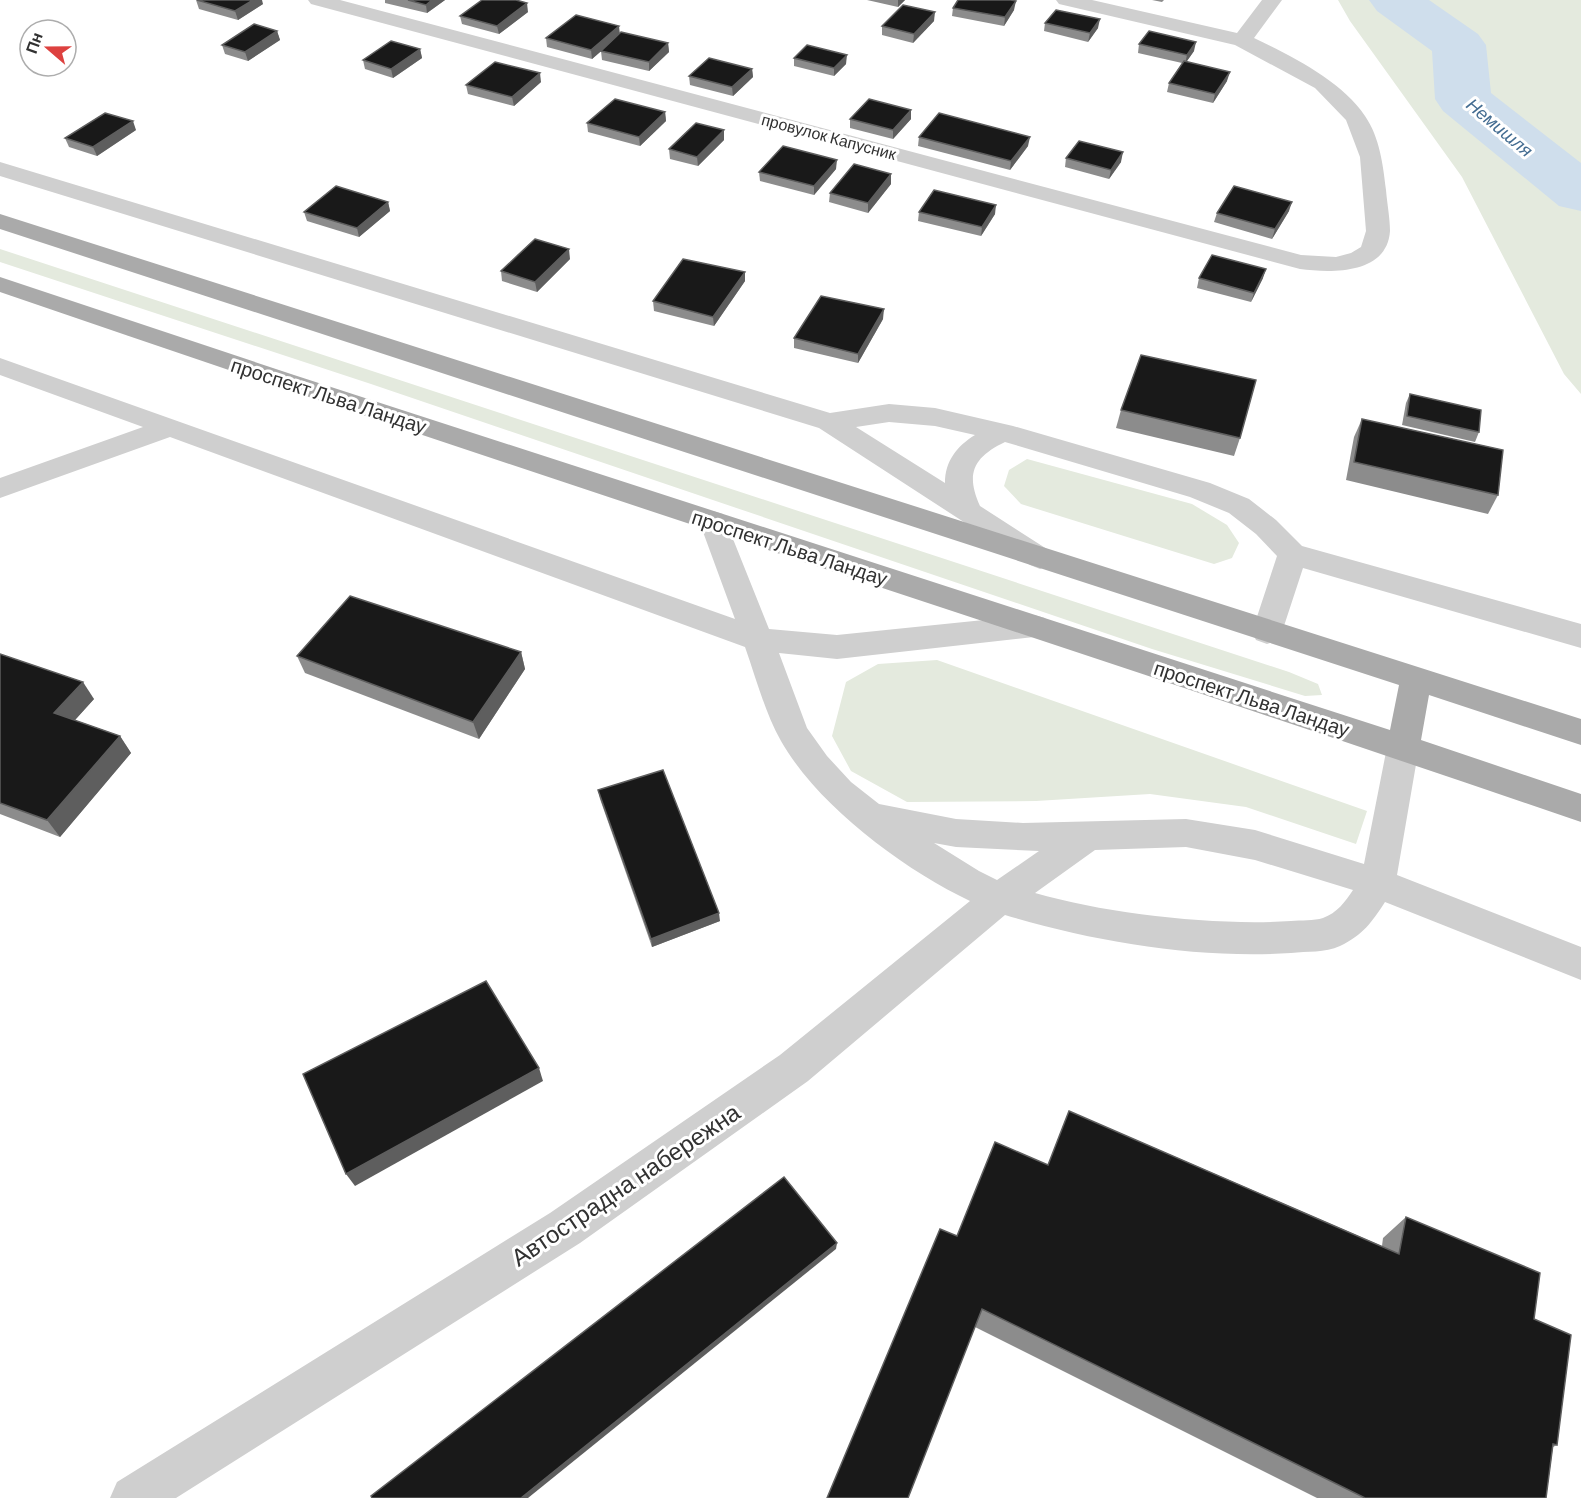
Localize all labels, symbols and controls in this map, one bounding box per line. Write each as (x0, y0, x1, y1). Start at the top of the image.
north arrow (18, 18, 78, 78)
text: Пн (21, 30, 46, 56)
water label: Немишля (1462, 93, 1538, 161)
street label: провулок Капусник (760, 109, 899, 163)
street label: проспект Льва Ландау (228, 352, 430, 438)
street label: проспект Льва Ландау (689, 504, 891, 590)
street label: проспект Льва Ландау (1151, 655, 1353, 741)
street label: Автострадна набережна (505, 1096, 746, 1271)

